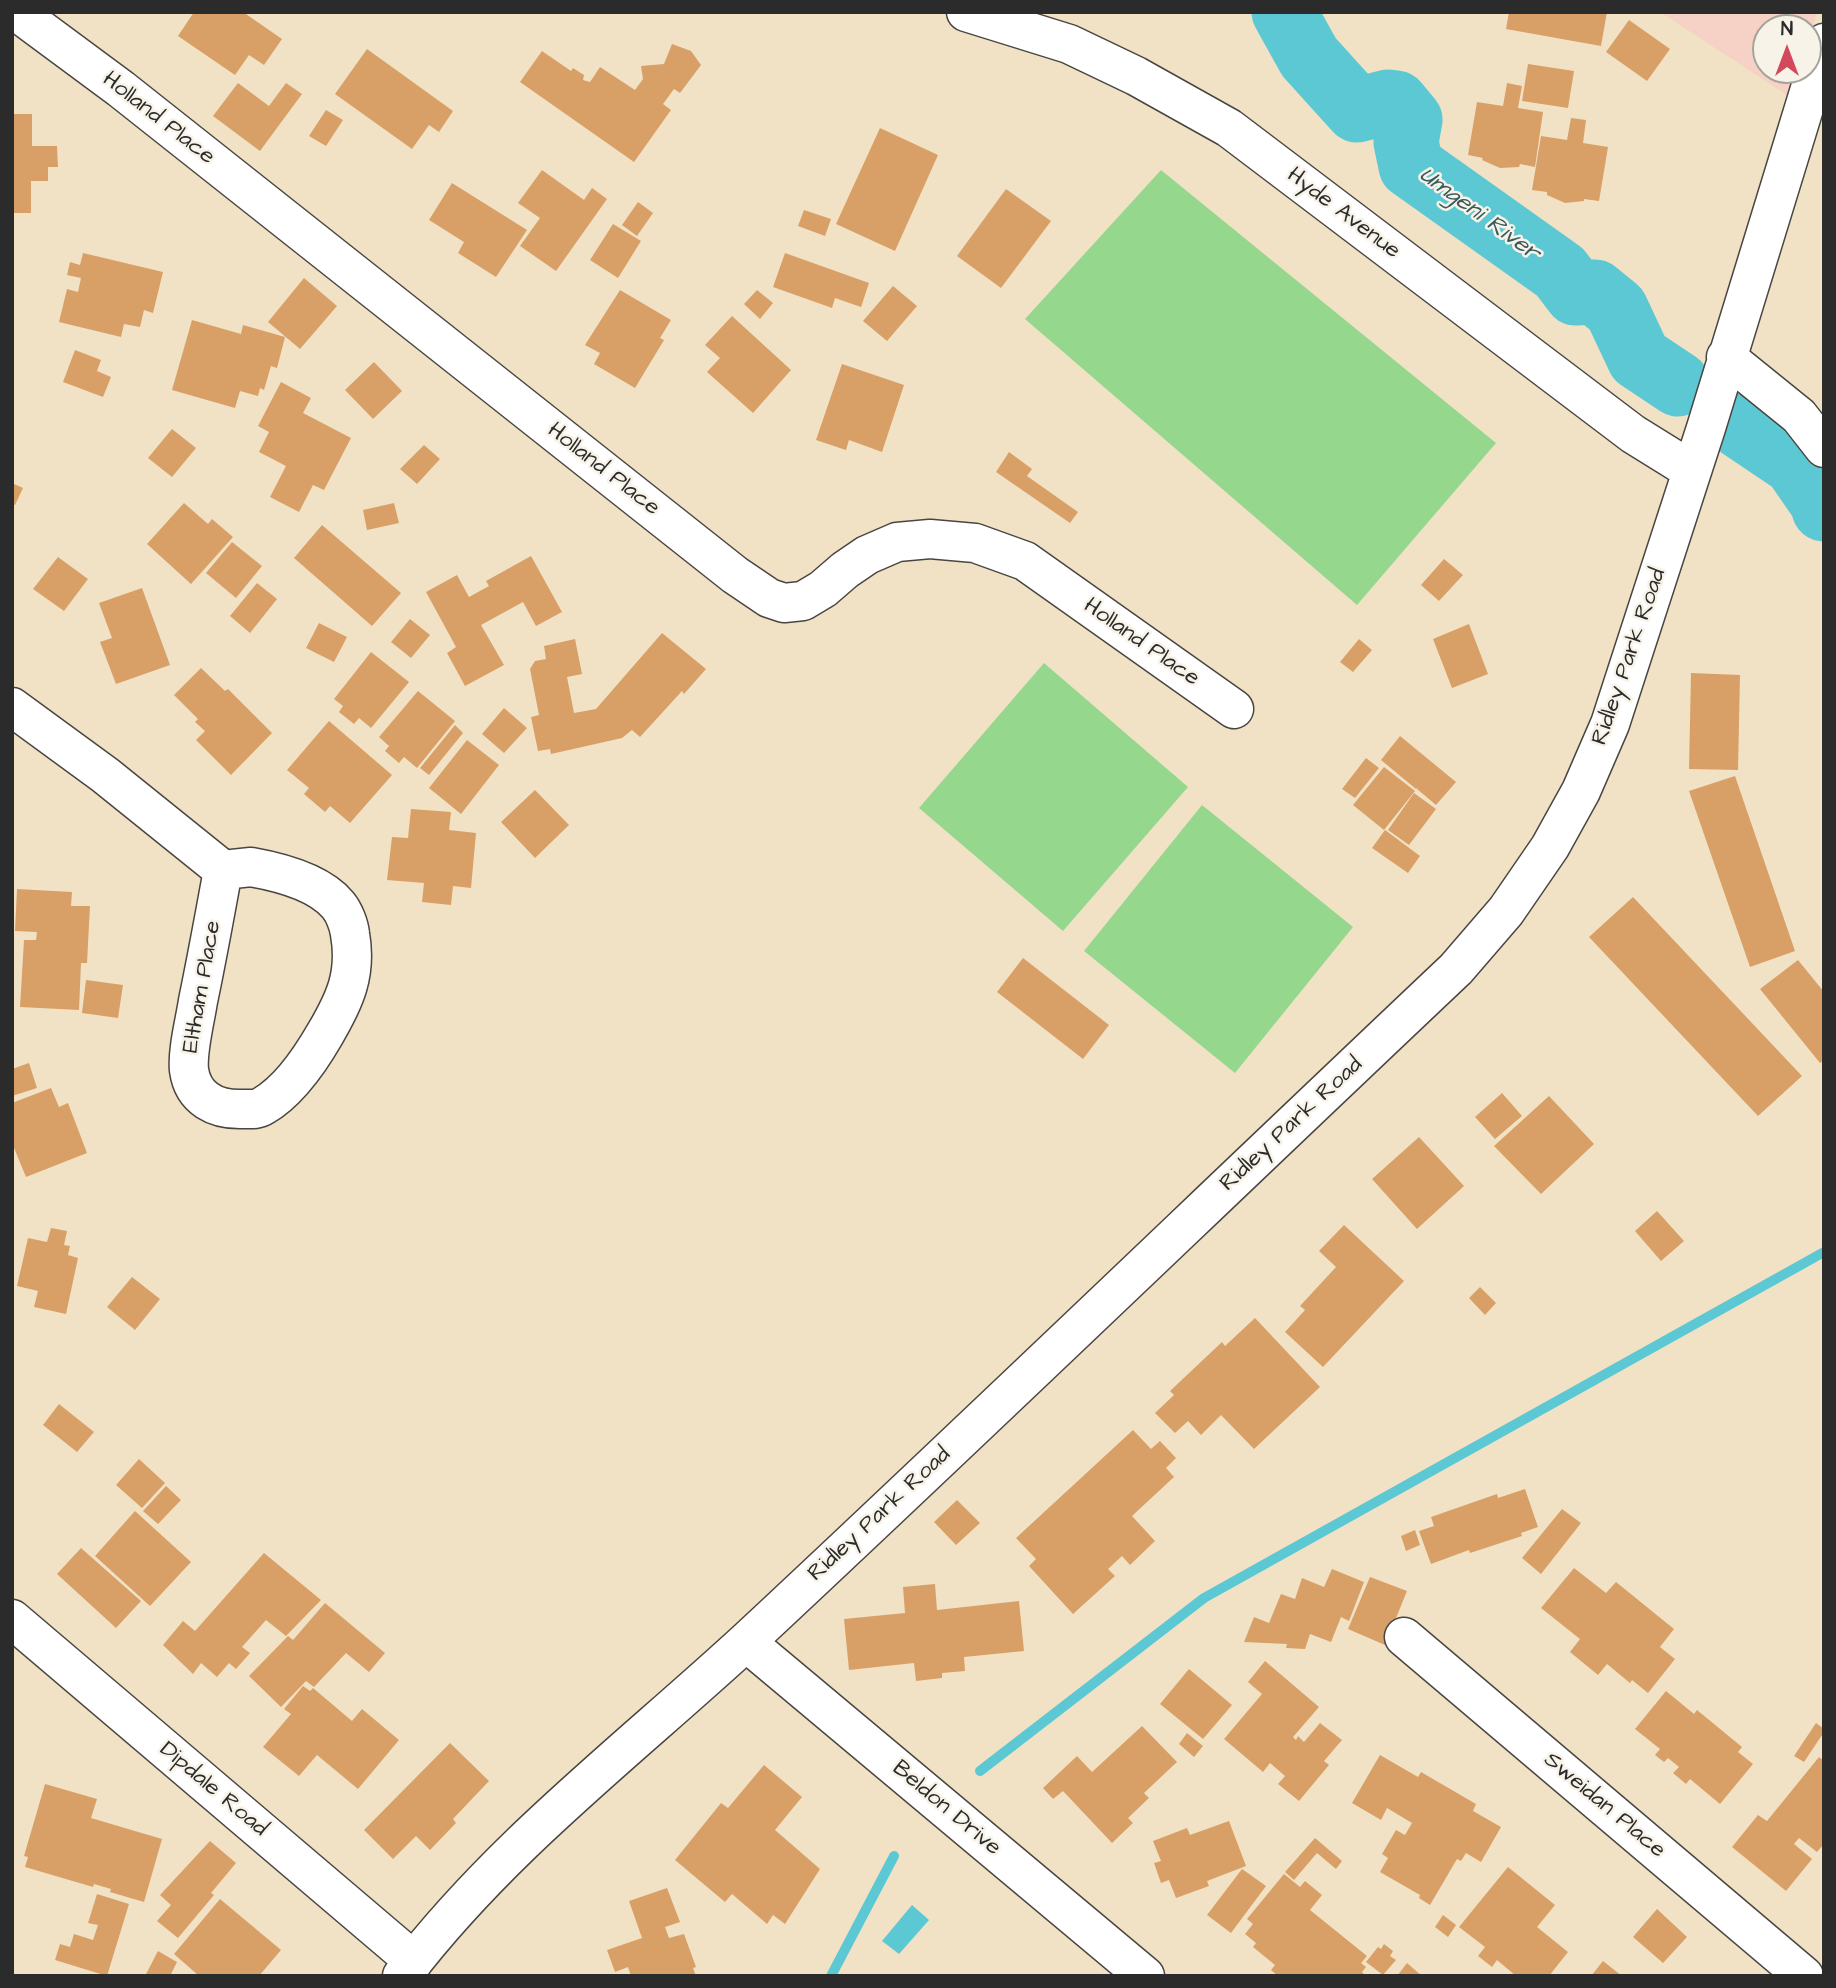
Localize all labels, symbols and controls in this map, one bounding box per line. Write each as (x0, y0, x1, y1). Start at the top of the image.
north arrow (1752, 14, 1822, 84)
text: N (1781, 16, 1793, 43)
street label: Holland Place (96, 66, 220, 172)
street label: Hyde Avenue (1281, 162, 1405, 266)
water label: Umgeni River (1413, 162, 1545, 268)
street label: Holland Place (541, 417, 665, 523)
street label: Ridley Park Road (1587, 565, 1673, 749)
street label: Holland Place (1078, 593, 1204, 693)
street label: Eltham Place (178, 919, 228, 1055)
street label: Ridley Park Road (1215, 1052, 1369, 1198)
street label: Ridley Park Road (803, 1442, 957, 1588)
street label: Dipdale Road (153, 1737, 273, 1843)
street label: Sweidan Place (1537, 1747, 1671, 1865)
street label: Beldon Drive (886, 1756, 1006, 1862)

